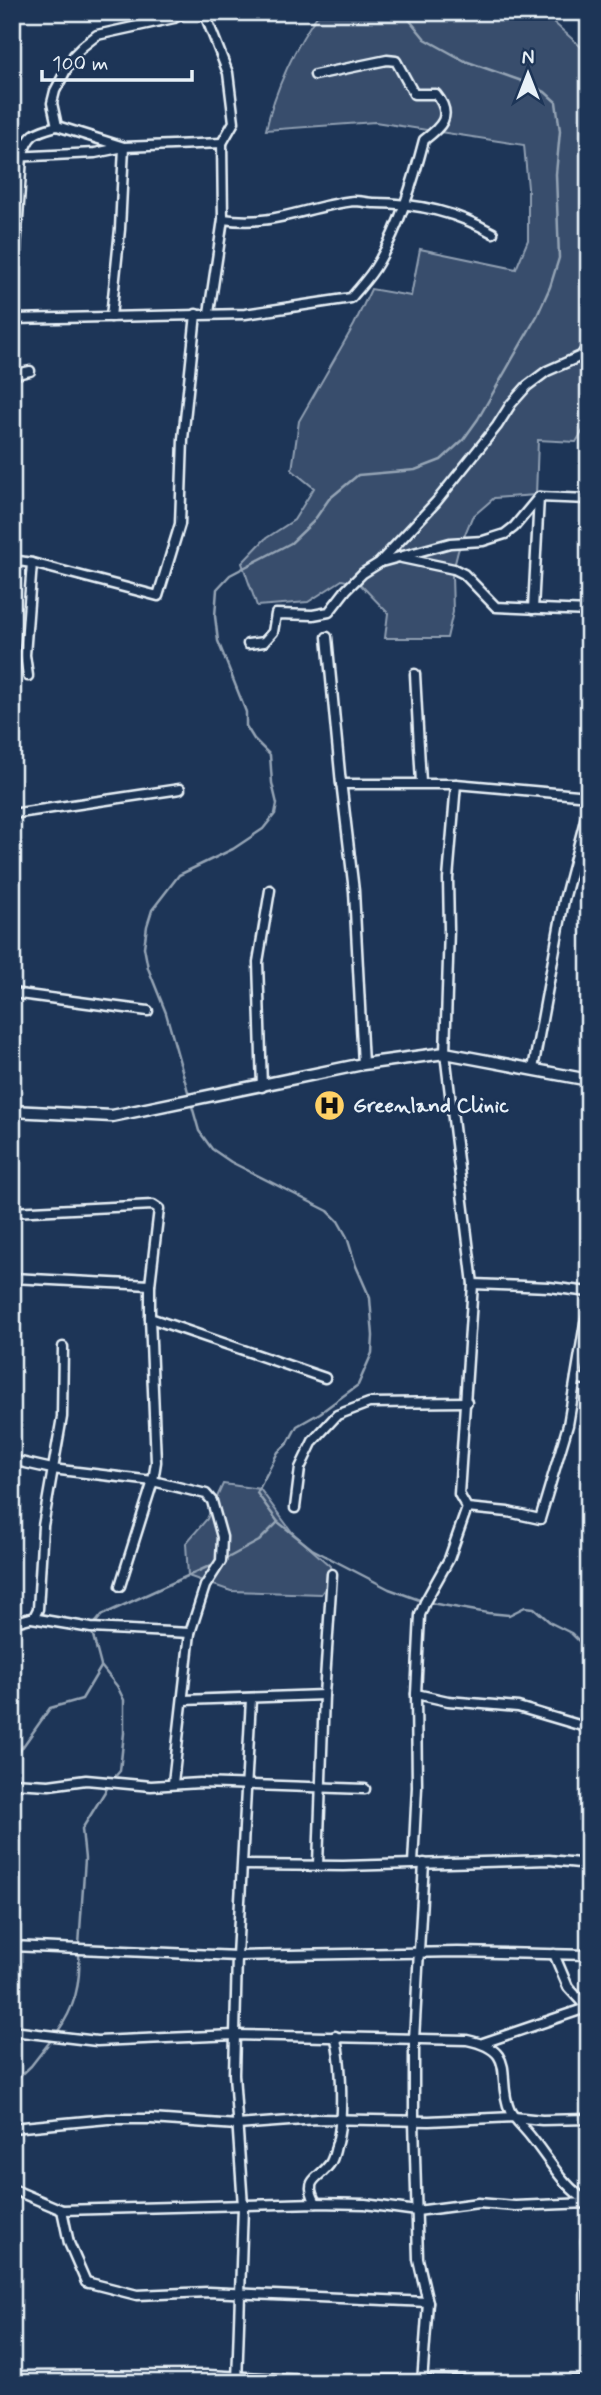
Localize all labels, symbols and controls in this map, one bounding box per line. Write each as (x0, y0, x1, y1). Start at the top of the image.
scale bar (42, 38, 192, 82)
north arrow (492, 38, 562, 108)
text: N (522, 46, 534, 71)
text: 100 m (52, 50, 108, 78)
hospital icon: Greenland Clinic (313, 1089, 347, 1123)
place label: Greenland Clinic (353, 1092, 509, 1120)

